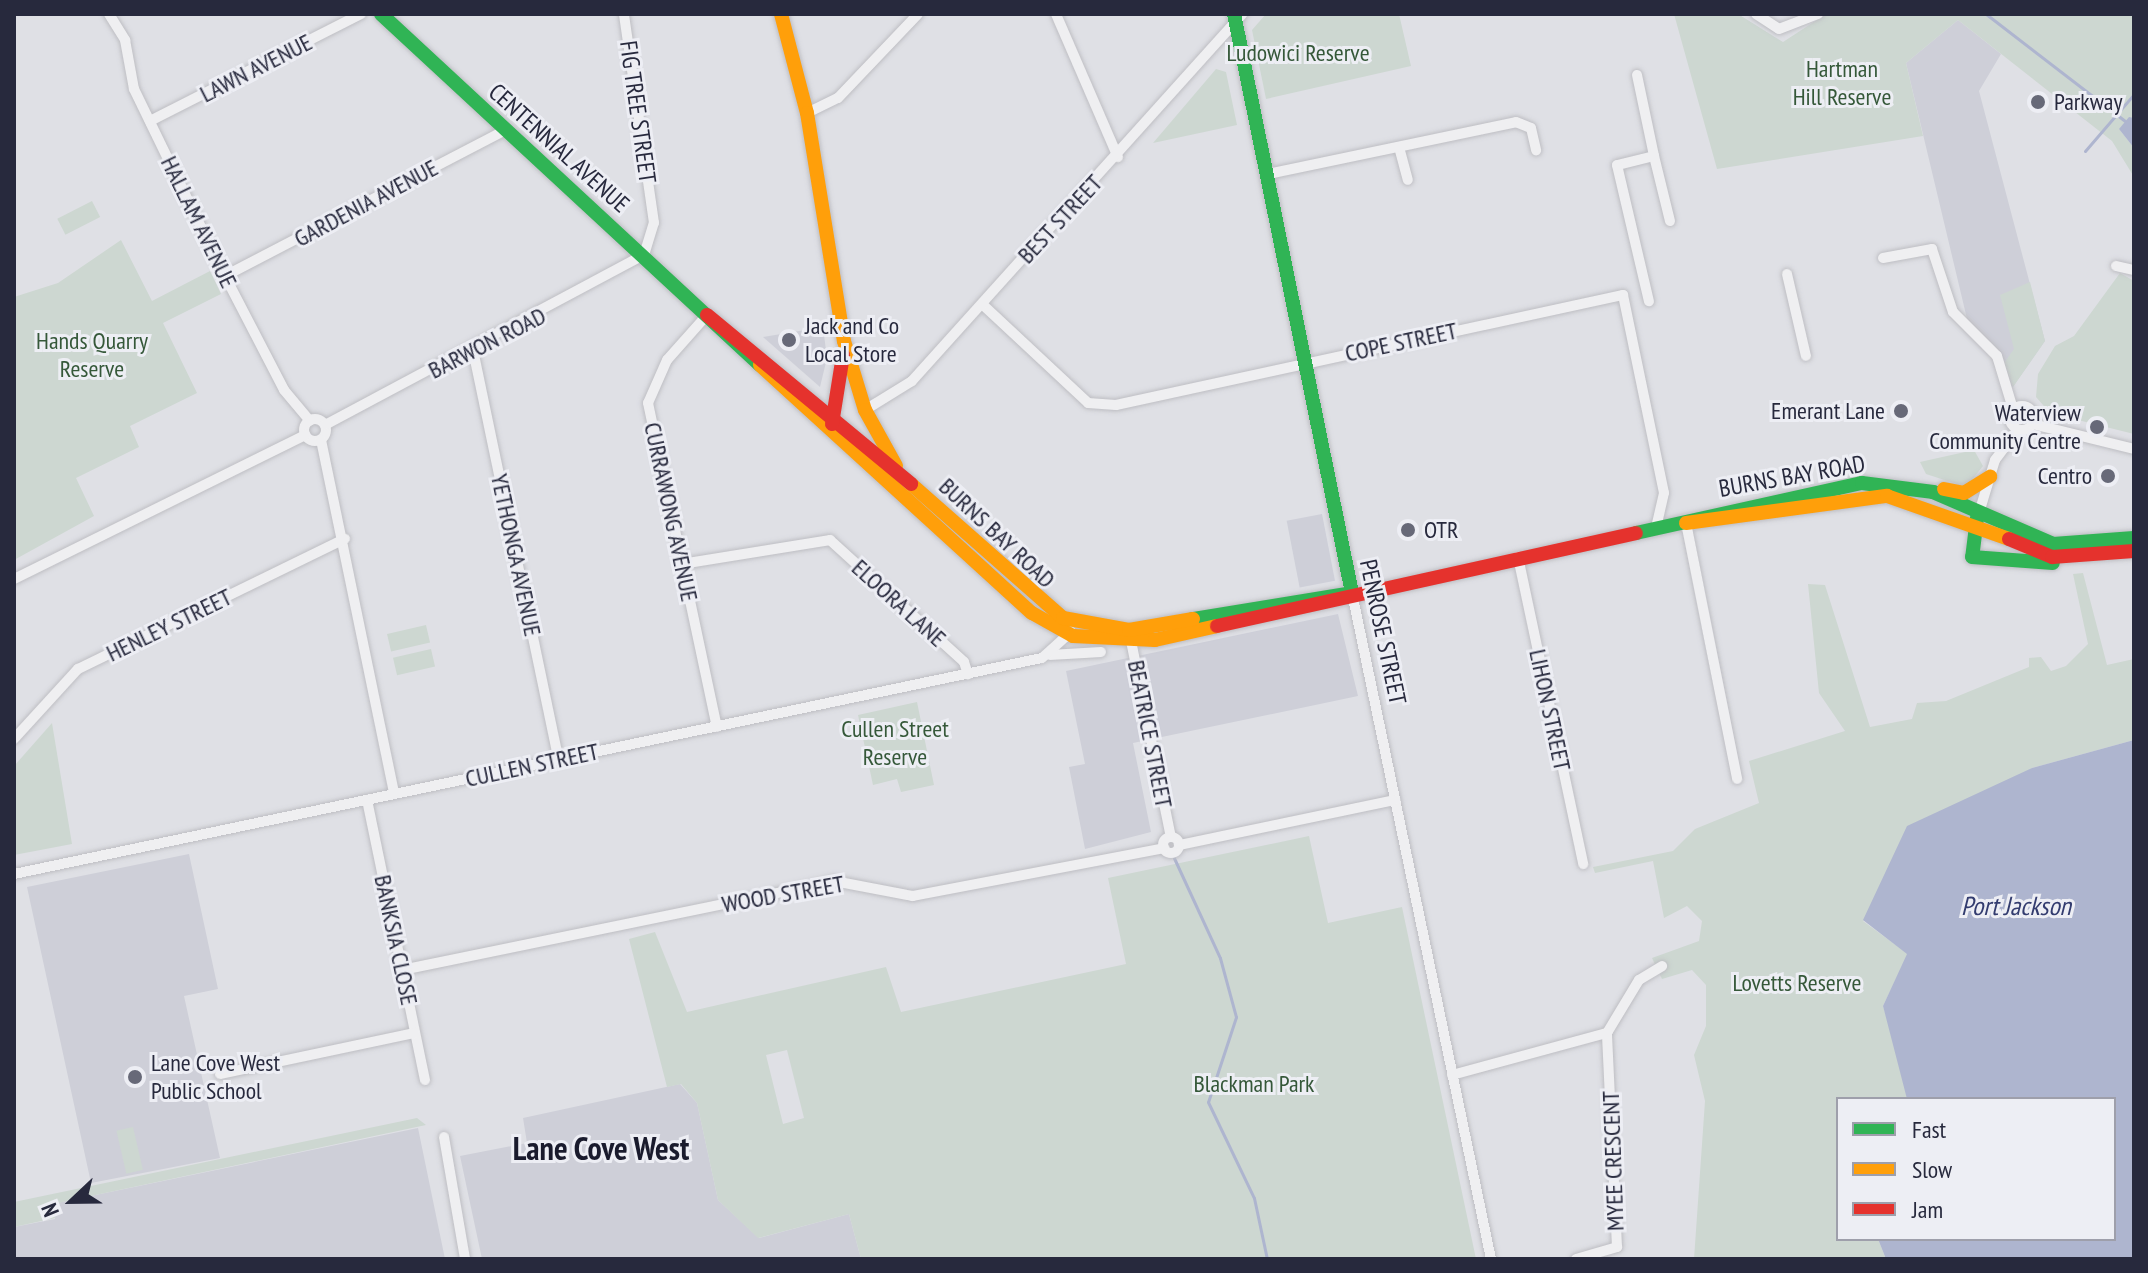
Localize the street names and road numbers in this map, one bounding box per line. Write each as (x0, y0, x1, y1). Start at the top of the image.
street label: LAWN AVENUE (195, 27, 317, 109)
street label: FIG TREE STREET (614, 39, 662, 185)
street label: CENTENNIAL AVENUE (482, 77, 636, 219)
street label: HALLAM AVENUE (155, 151, 243, 293)
street label: GARDENIA AVENUE (289, 153, 443, 253)
street label: BEST STREET (1011, 168, 1109, 270)
street label: BARWON ROAD (424, 301, 550, 385)
street label: COPE STREET (1342, 316, 1460, 368)
street label: CURRAWONG AVENUE (638, 420, 704, 604)
street label: BURNS BAY ROAD (1716, 449, 1868, 503)
street label: YETHONGA AVENUE (485, 470, 547, 640)
street label: BURNS BAY ROAD (933, 472, 1061, 594)
street label: ELOORA LANE (846, 553, 952, 653)
street label: PENROSE STREET (1354, 557, 1412, 707)
street label: HENLEY STREET (101, 582, 237, 668)
street label: LIHON STREET (1523, 647, 1577, 773)
street label: BEATRICE STREET (1122, 658, 1178, 810)
street label: CULLEN STREET (463, 737, 601, 793)
street label: WOOD STREET (720, 869, 846, 919)
street label: BANKSIA CLOSE (368, 872, 424, 1008)
street label: MYEE CRESCENT (1596, 1091, 1630, 1231)

